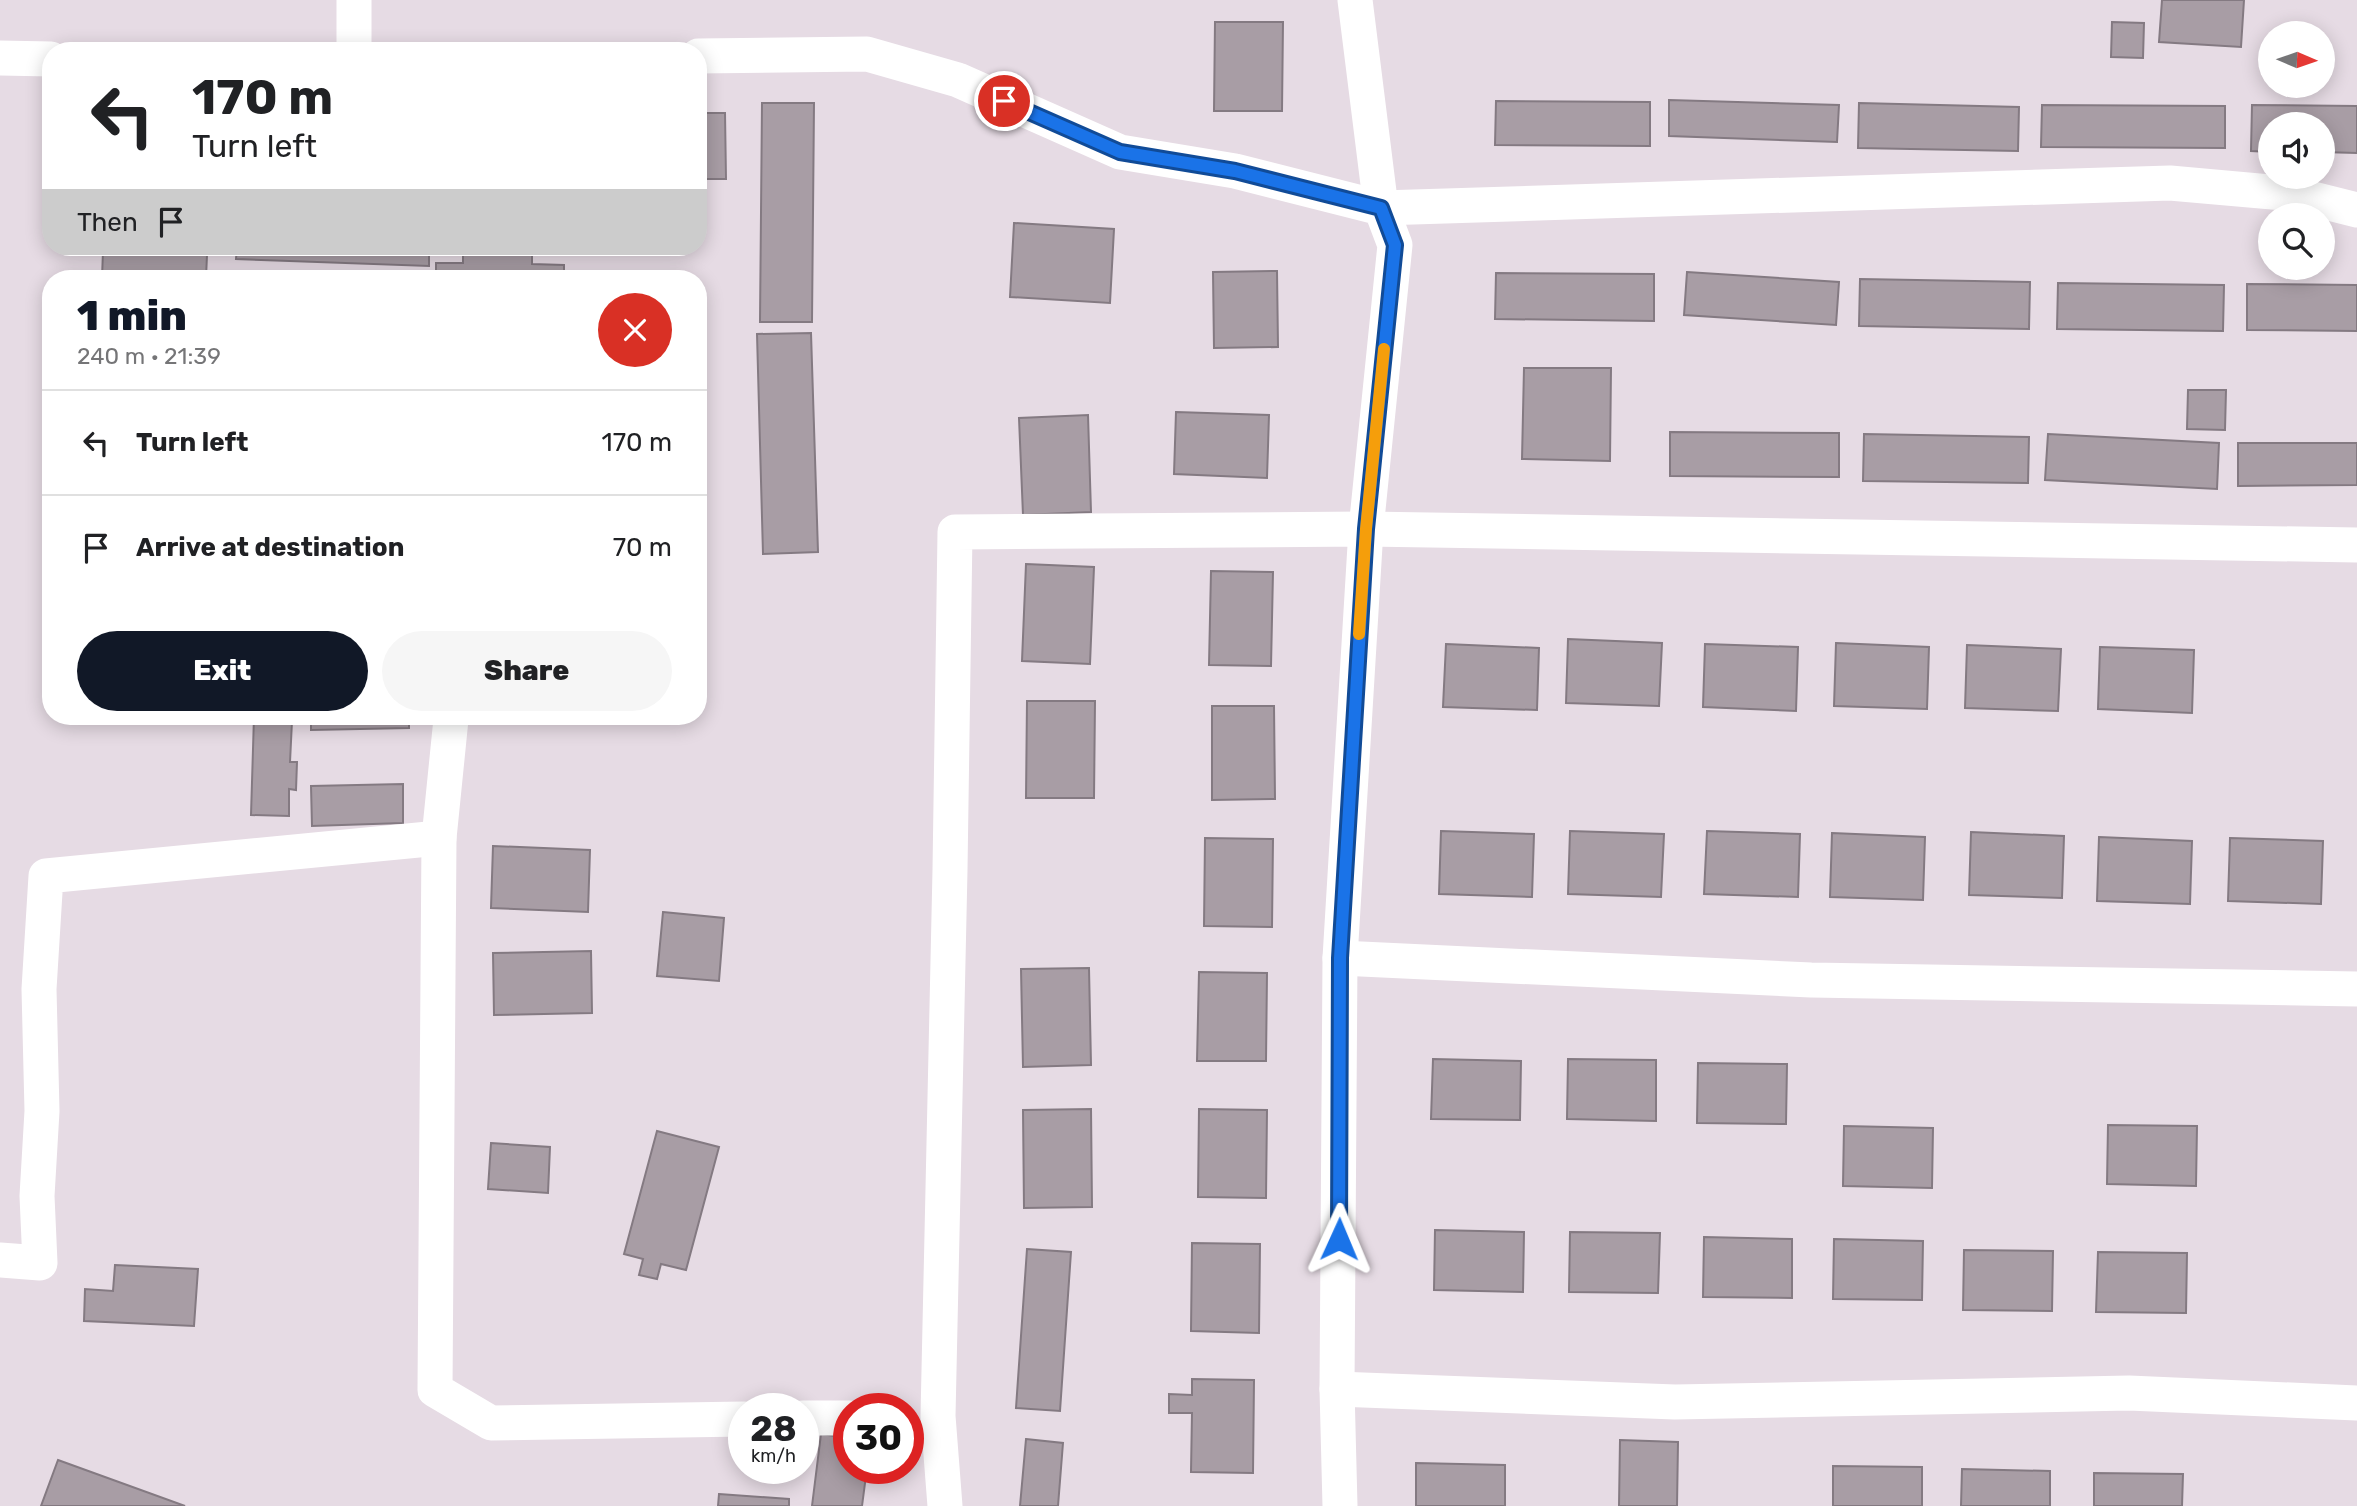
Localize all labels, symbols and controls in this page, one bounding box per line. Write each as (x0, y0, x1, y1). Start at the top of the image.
north arrow (2258, 21, 2334, 98)
map controls (2258, 21, 2335, 280)
text: 170 m (192, 68, 333, 126)
icon: left (77, 70, 168, 161)
pin (974, 71, 1034, 131)
icon: arrive (985, 82, 1023, 120)
button: sound (2258, 112, 2335, 189)
text: Turn left (192, 127, 317, 165)
icon: arrive (152, 203, 190, 241)
button: search (2258, 203, 2335, 280)
text: Then (77, 207, 138, 238)
text: 1 min (77, 291, 187, 341)
button: close (598, 293, 672, 367)
text: 240 m · 21:39 (77, 342, 221, 370)
icon: left (77, 424, 115, 462)
text: Turn left (136, 427, 248, 458)
text: 170 m (602, 427, 672, 458)
icon: arrive (77, 529, 115, 567)
text: Arrive at destination (136, 532, 404, 563)
text: 70 m (613, 532, 672, 563)
button: Exit (77, 631, 368, 711)
button: Share (382, 631, 672, 711)
position arrow (1302, 1202, 1376, 1276)
speed limit sign: 30 (833, 1393, 924, 1484)
text: 28 (750, 1408, 797, 1450)
text: km/h (751, 1445, 796, 1467)

